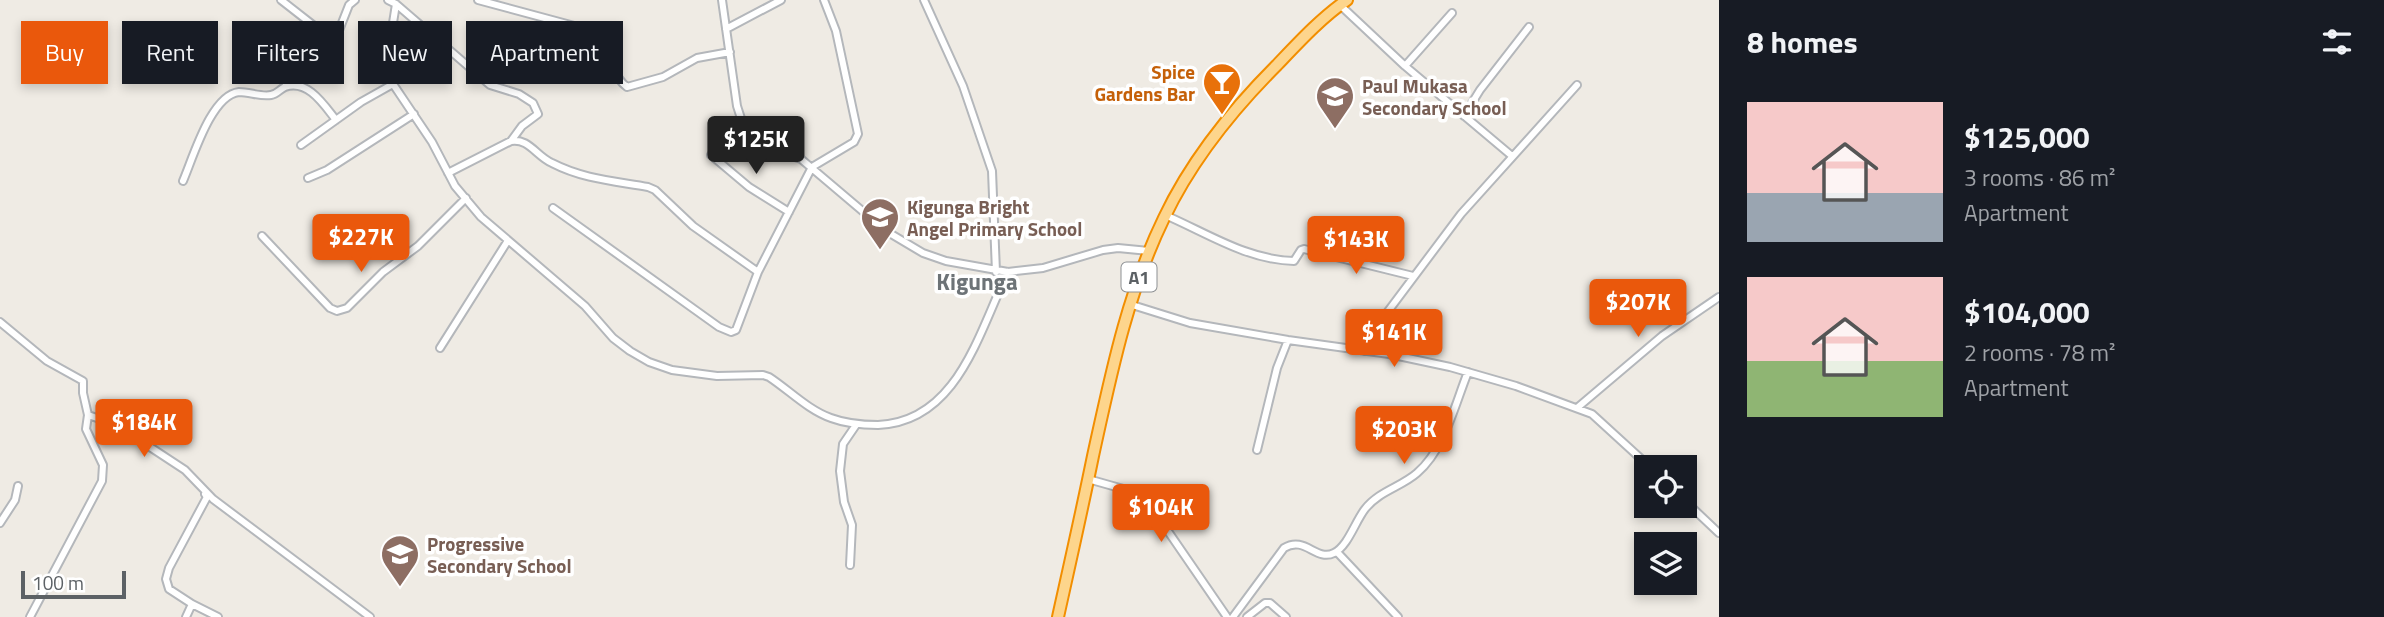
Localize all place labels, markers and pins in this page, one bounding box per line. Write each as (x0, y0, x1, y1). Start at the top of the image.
place label: Spice Gardens Bar (1094, 57, 1195, 108)
bar icon: Spice Gardens Bar (1201, 61, 1243, 116)
place label: Paul Mukasa Secondary School (1362, 71, 1507, 122)
school or university icon: Paul Mukasa Secondary School (1314, 75, 1356, 130)
pin: $125K (707, 116, 805, 176)
place label: Kigunga Bright Angel Primary School (907, 192, 1082, 243)
school or university icon: Kigunga Bright Angel Primary School (859, 196, 901, 251)
pin: $227K (312, 215, 410, 274)
pin: $143K (1307, 216, 1405, 276)
pin: $207K (1589, 280, 1687, 339)
pin: $141K (1345, 310, 1443, 369)
pin: $184K (95, 400, 193, 459)
pin: $203K (1355, 406, 1453, 466)
pin: $104K (1112, 484, 1210, 544)
place label: Progressive Secondary School (427, 529, 572, 580)
school or university icon: Progressive Secondary School (379, 533, 421, 588)

